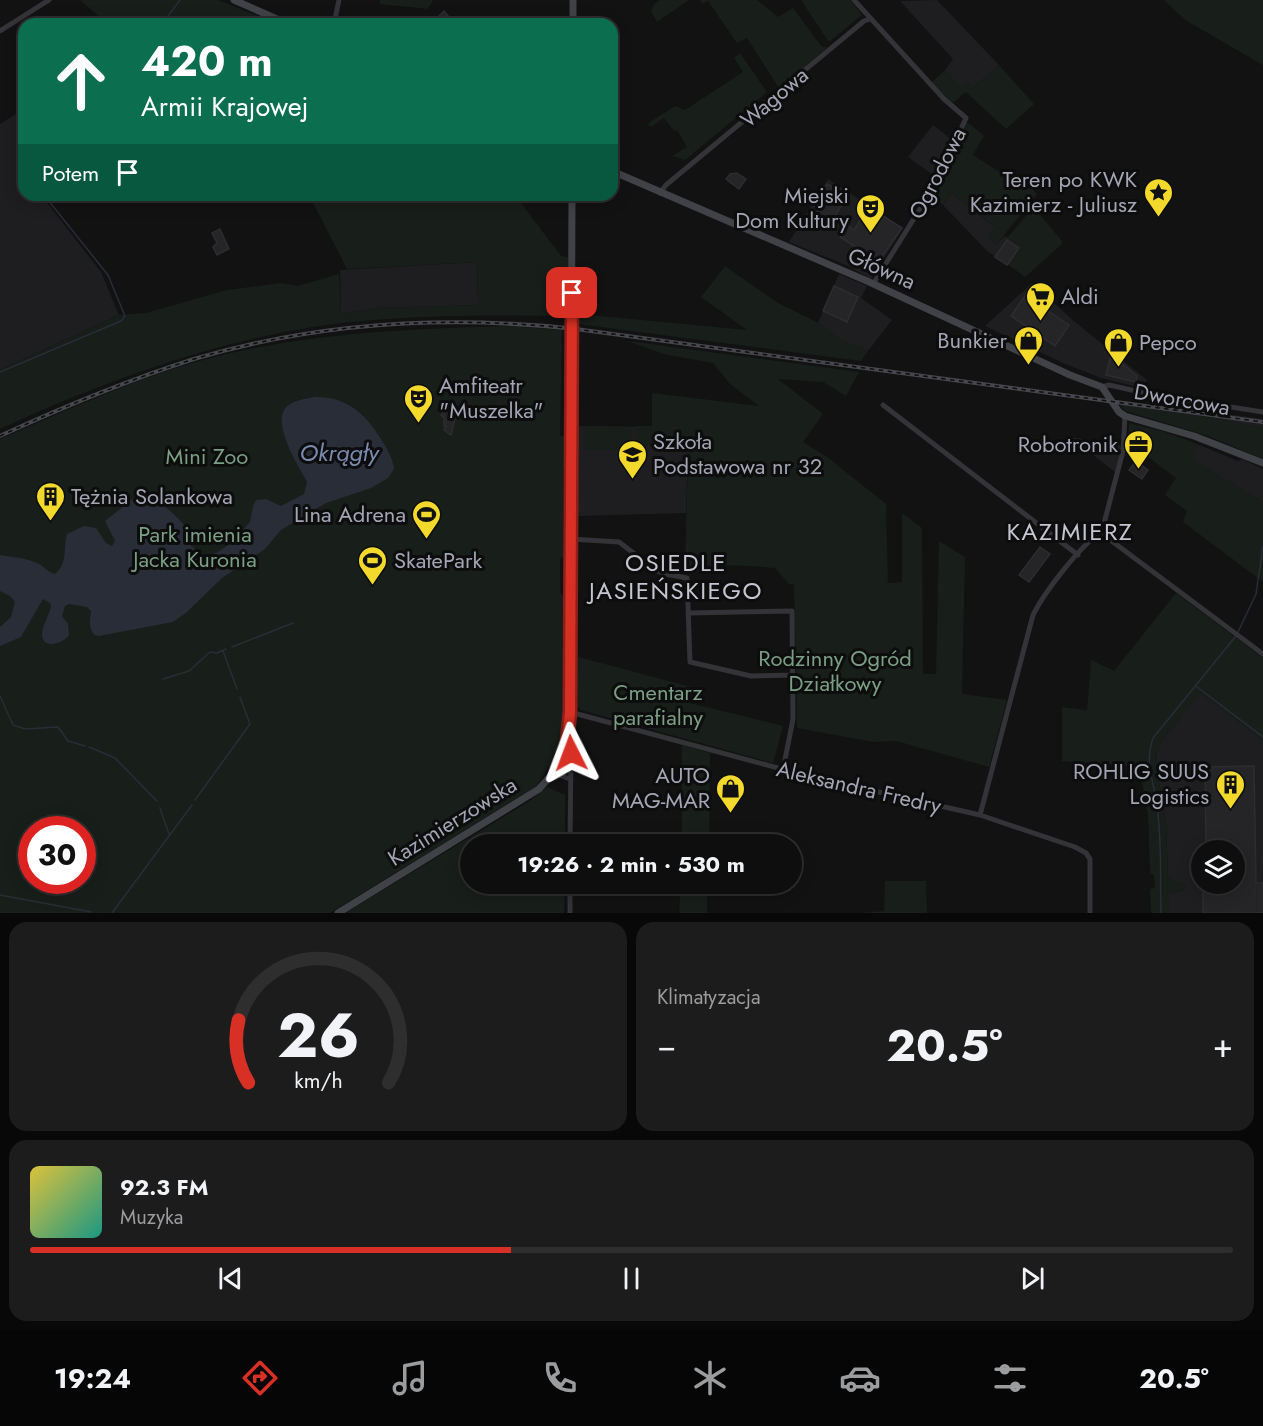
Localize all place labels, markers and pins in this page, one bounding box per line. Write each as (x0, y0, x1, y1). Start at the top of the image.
place label: Teren po KWK Kazimierz - Juliusz (970, 163, 1138, 220)
place icon: Teren po KWK Kazimierz - Juliusz (1142, 176, 1174, 218)
place label: Miejski Dom Kultury (735, 179, 849, 236)
theatre icon: Miejski Dom Kultury (854, 192, 886, 234)
pin (546, 267, 597, 318)
supermarket icon: Aldi (1024, 280, 1056, 322)
place label: Aldi (1061, 280, 1099, 312)
place label: Bunkier (937, 324, 1007, 356)
shop icon: Bunkier (1012, 324, 1044, 366)
shop icon: Pepco (1102, 326, 1134, 368)
place label: Pepco (1139, 326, 1197, 358)
place label: Amfiteatr "Muszelka" (439, 369, 543, 426)
theatre icon: Amfiteatr "Muszelka" (402, 382, 434, 424)
place label: Szkoła Podstawowa nr 32 (653, 425, 822, 482)
place label: Robotronik (1018, 428, 1118, 460)
office icon: Robotronik (1123, 428, 1155, 470)
school or university icon: Szkoła Podstawowa nr 32 (616, 438, 648, 480)
building icon: Tężnia Solankowa (34, 480, 66, 522)
place label: Tężnia Solankowa (71, 480, 233, 512)
place label: Lina Adrena (294, 498, 406, 530)
sports icon: Lina Adrena (411, 498, 443, 540)
sports icon: SkatePark (357, 544, 389, 586)
place label: SkatePark (394, 544, 482, 576)
place label: ROHLIG SUUS Logistics (1073, 755, 1209, 812)
place label: AUTO MAG-MAR (612, 759, 711, 816)
building icon: ROHLIG SUUS Logistics (1214, 768, 1246, 810)
shop icon: AUTO MAG-MAR (715, 772, 747, 814)

